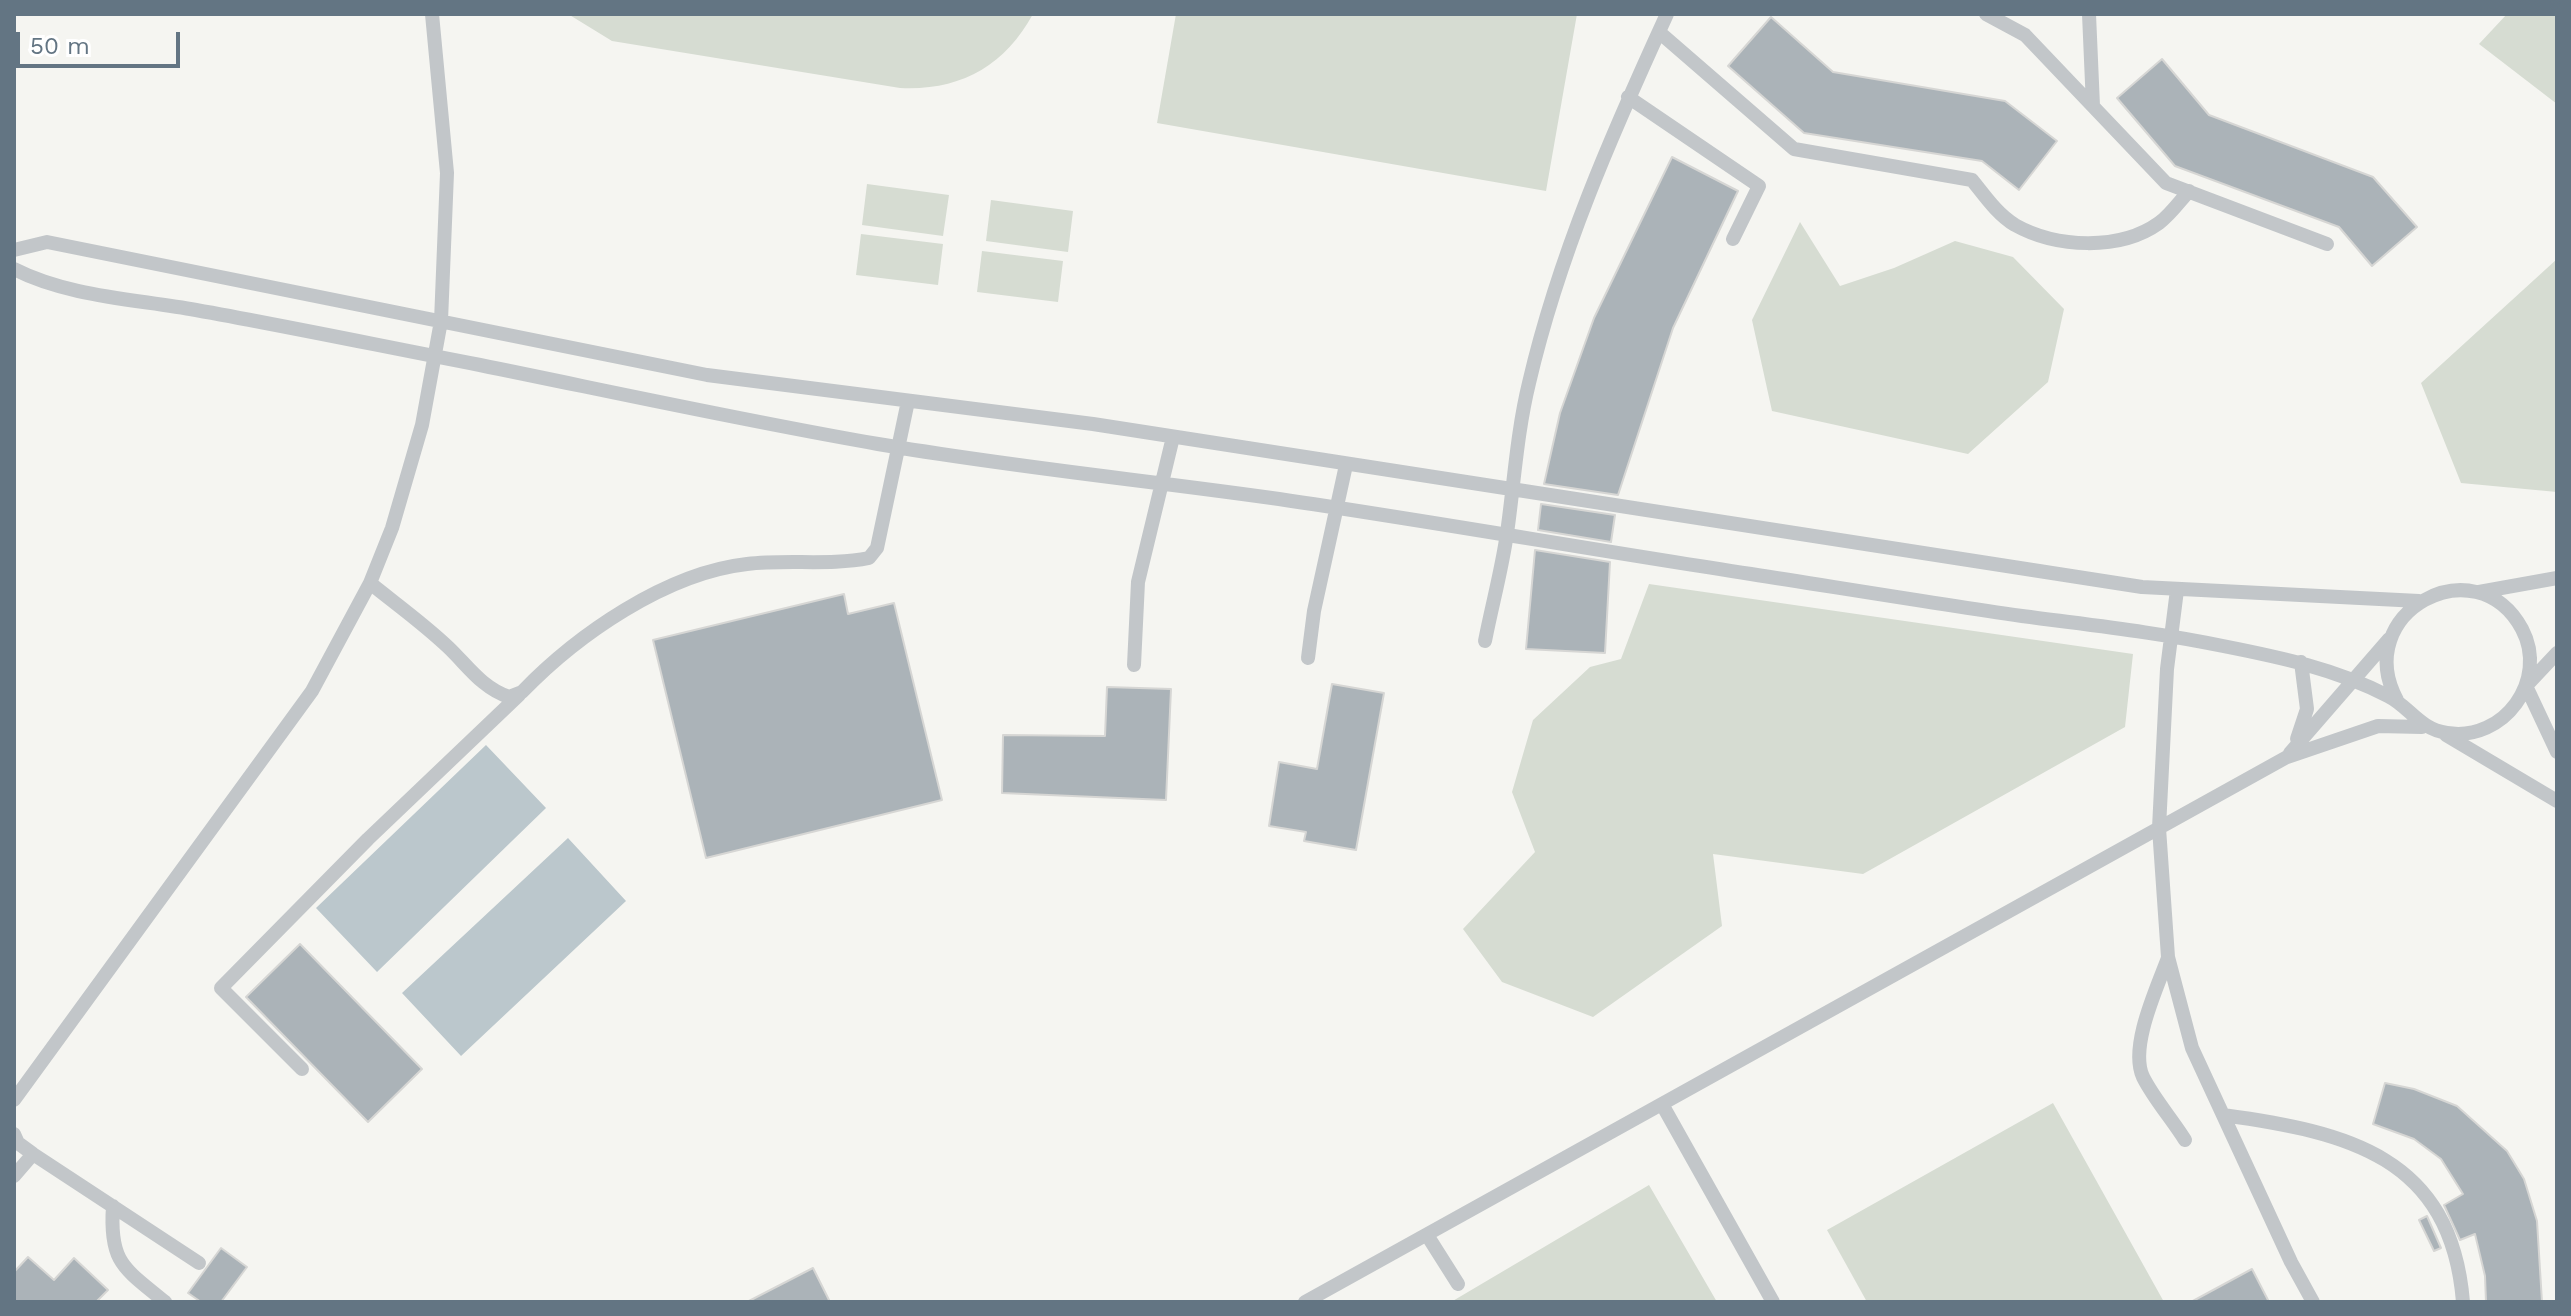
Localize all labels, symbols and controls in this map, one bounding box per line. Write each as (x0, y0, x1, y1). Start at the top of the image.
scale bar (20, 16, 184, 66)
text: 50 m (30, 32, 90, 60)

